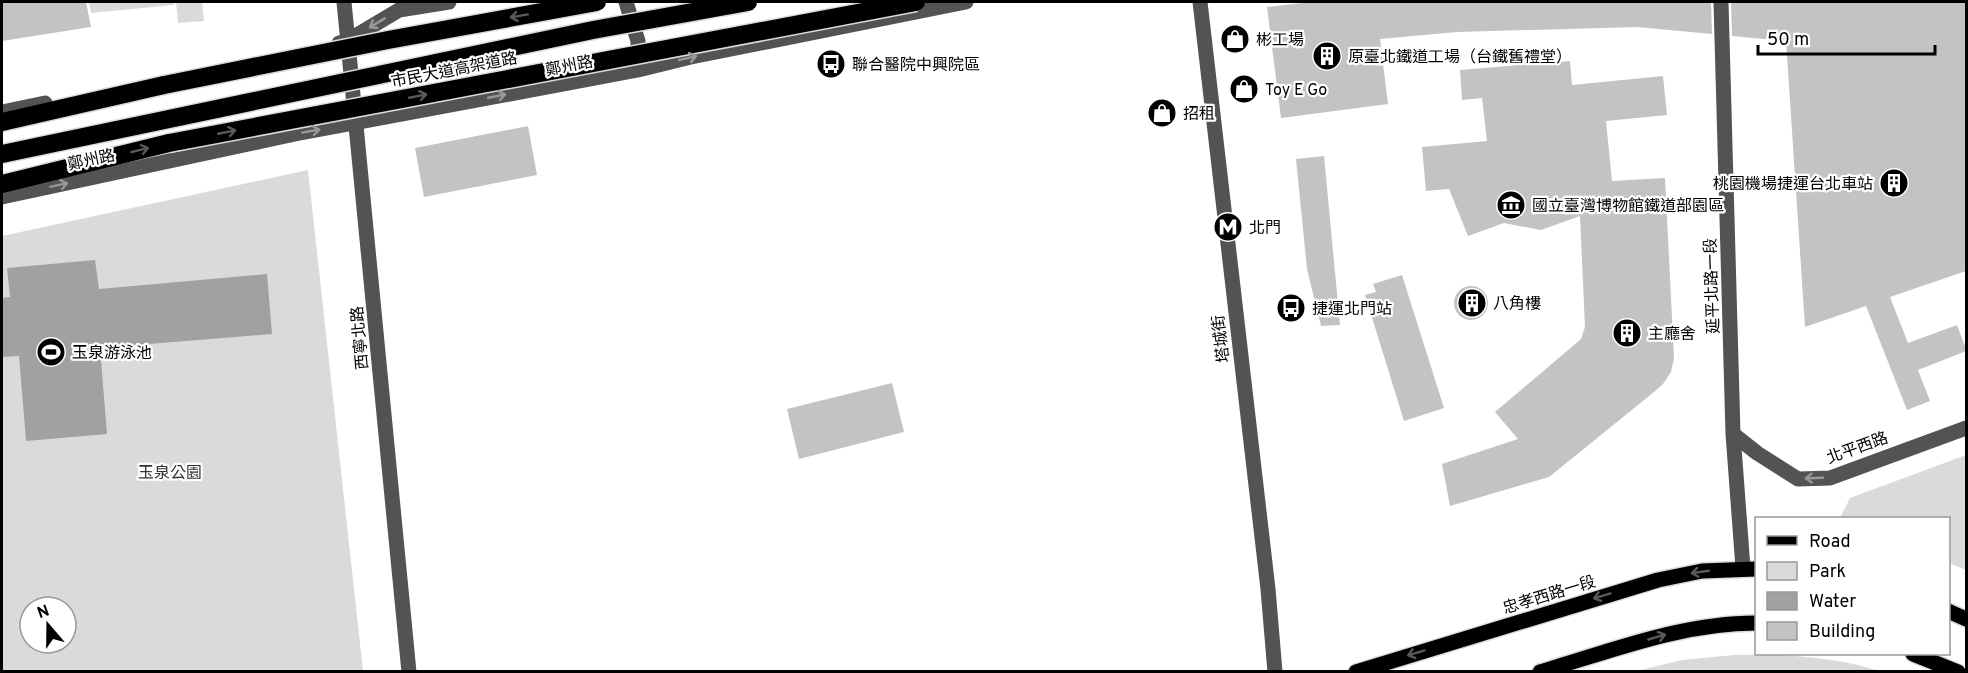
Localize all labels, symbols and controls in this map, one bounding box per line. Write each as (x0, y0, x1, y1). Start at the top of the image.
one-way arrow (510, 11, 530, 22)
one-way arrow (369, 17, 386, 29)
scale bar (1758, 18, 1935, 56)
shop icon: 彬工場 (1219, 23, 1251, 55)
text: 50 m (1767, 29, 1809, 52)
place label: 彬工場 (1256, 31, 1304, 51)
building icon: 原臺北鐵道工場（台鐵舊禮堂） (1311, 40, 1343, 72)
bus stop icon: 聯合醫院中興院區 (815, 48, 847, 80)
place label: 原臺北鐵道工場（台鐵舊禮堂） (1348, 48, 1572, 68)
street label: 市民大道高架道路 (390, 49, 519, 93)
one-way arrow (677, 52, 697, 63)
street label: 鄭州路 (544, 53, 595, 81)
place label: 聯合醫院中興院區 (852, 56, 980, 76)
shop icon: Toy E Go (1228, 73, 1260, 105)
place label: Toy E Go (1265, 81, 1327, 101)
one-way arrow (408, 90, 427, 101)
one-way arrow (486, 90, 506, 101)
shop icon: 招租 (1146, 97, 1178, 129)
place label: 招租 (1183, 105, 1215, 125)
one-way arrow (216, 126, 236, 137)
one-way arrow (301, 126, 320, 137)
one-way arrow (130, 144, 149, 156)
street label: 鄭州路 (66, 146, 117, 176)
building icon: 桃園機場捷運台北車站 (1878, 167, 1910, 199)
place label: 桃園機場捷運台北車站 (1713, 175, 1873, 195)
one-way arrow (48, 179, 68, 190)
museum icon: 國立臺灣博物館鐵道部園區 (1495, 189, 1527, 221)
place label: 國立臺灣博物館鐵道部園區 (1532, 197, 1724, 217)
metro station icon: 北門 (1212, 211, 1244, 243)
place label: 北門 (1249, 219, 1281, 239)
street label: 延平北路一段 (1701, 238, 1725, 334)
building icon: 八角樓 (1456, 287, 1488, 319)
bus stop icon: 捷運北門站 (1275, 292, 1307, 324)
place label: 八角樓 (1493, 295, 1541, 315)
place label: 捷運北門站 (1312, 300, 1392, 320)
street label: 西寧北路 (348, 305, 374, 371)
street label: 塔城街 (1209, 314, 1235, 364)
building icon: 主廳舍 (1611, 317, 1643, 349)
place label: 主廳舍 (1648, 325, 1696, 345)
sports icon: 玉泉游泳池 (35, 336, 67, 368)
place label: 玉泉游泳池 (72, 344, 152, 364)
street label: 北平西路 (1824, 429, 1891, 469)
park label: 玉泉公園 (138, 464, 202, 484)
one-way arrow (1805, 472, 1825, 484)
legend (1755, 517, 1950, 655)
text: Road (1809, 531, 1851, 554)
text: Park (1809, 561, 1846, 584)
one-way arrow (1691, 566, 1711, 577)
street label: 忠孝西路一段 (1501, 572, 1598, 620)
text: Water (1809, 591, 1856, 614)
one-way arrow (1593, 592, 1612, 603)
north arrow (18, 595, 78, 655)
text: N (35, 601, 52, 624)
text: Building (1809, 621, 1875, 644)
one-way arrow (1647, 631, 1666, 642)
one-way arrow (1407, 648, 1426, 659)

